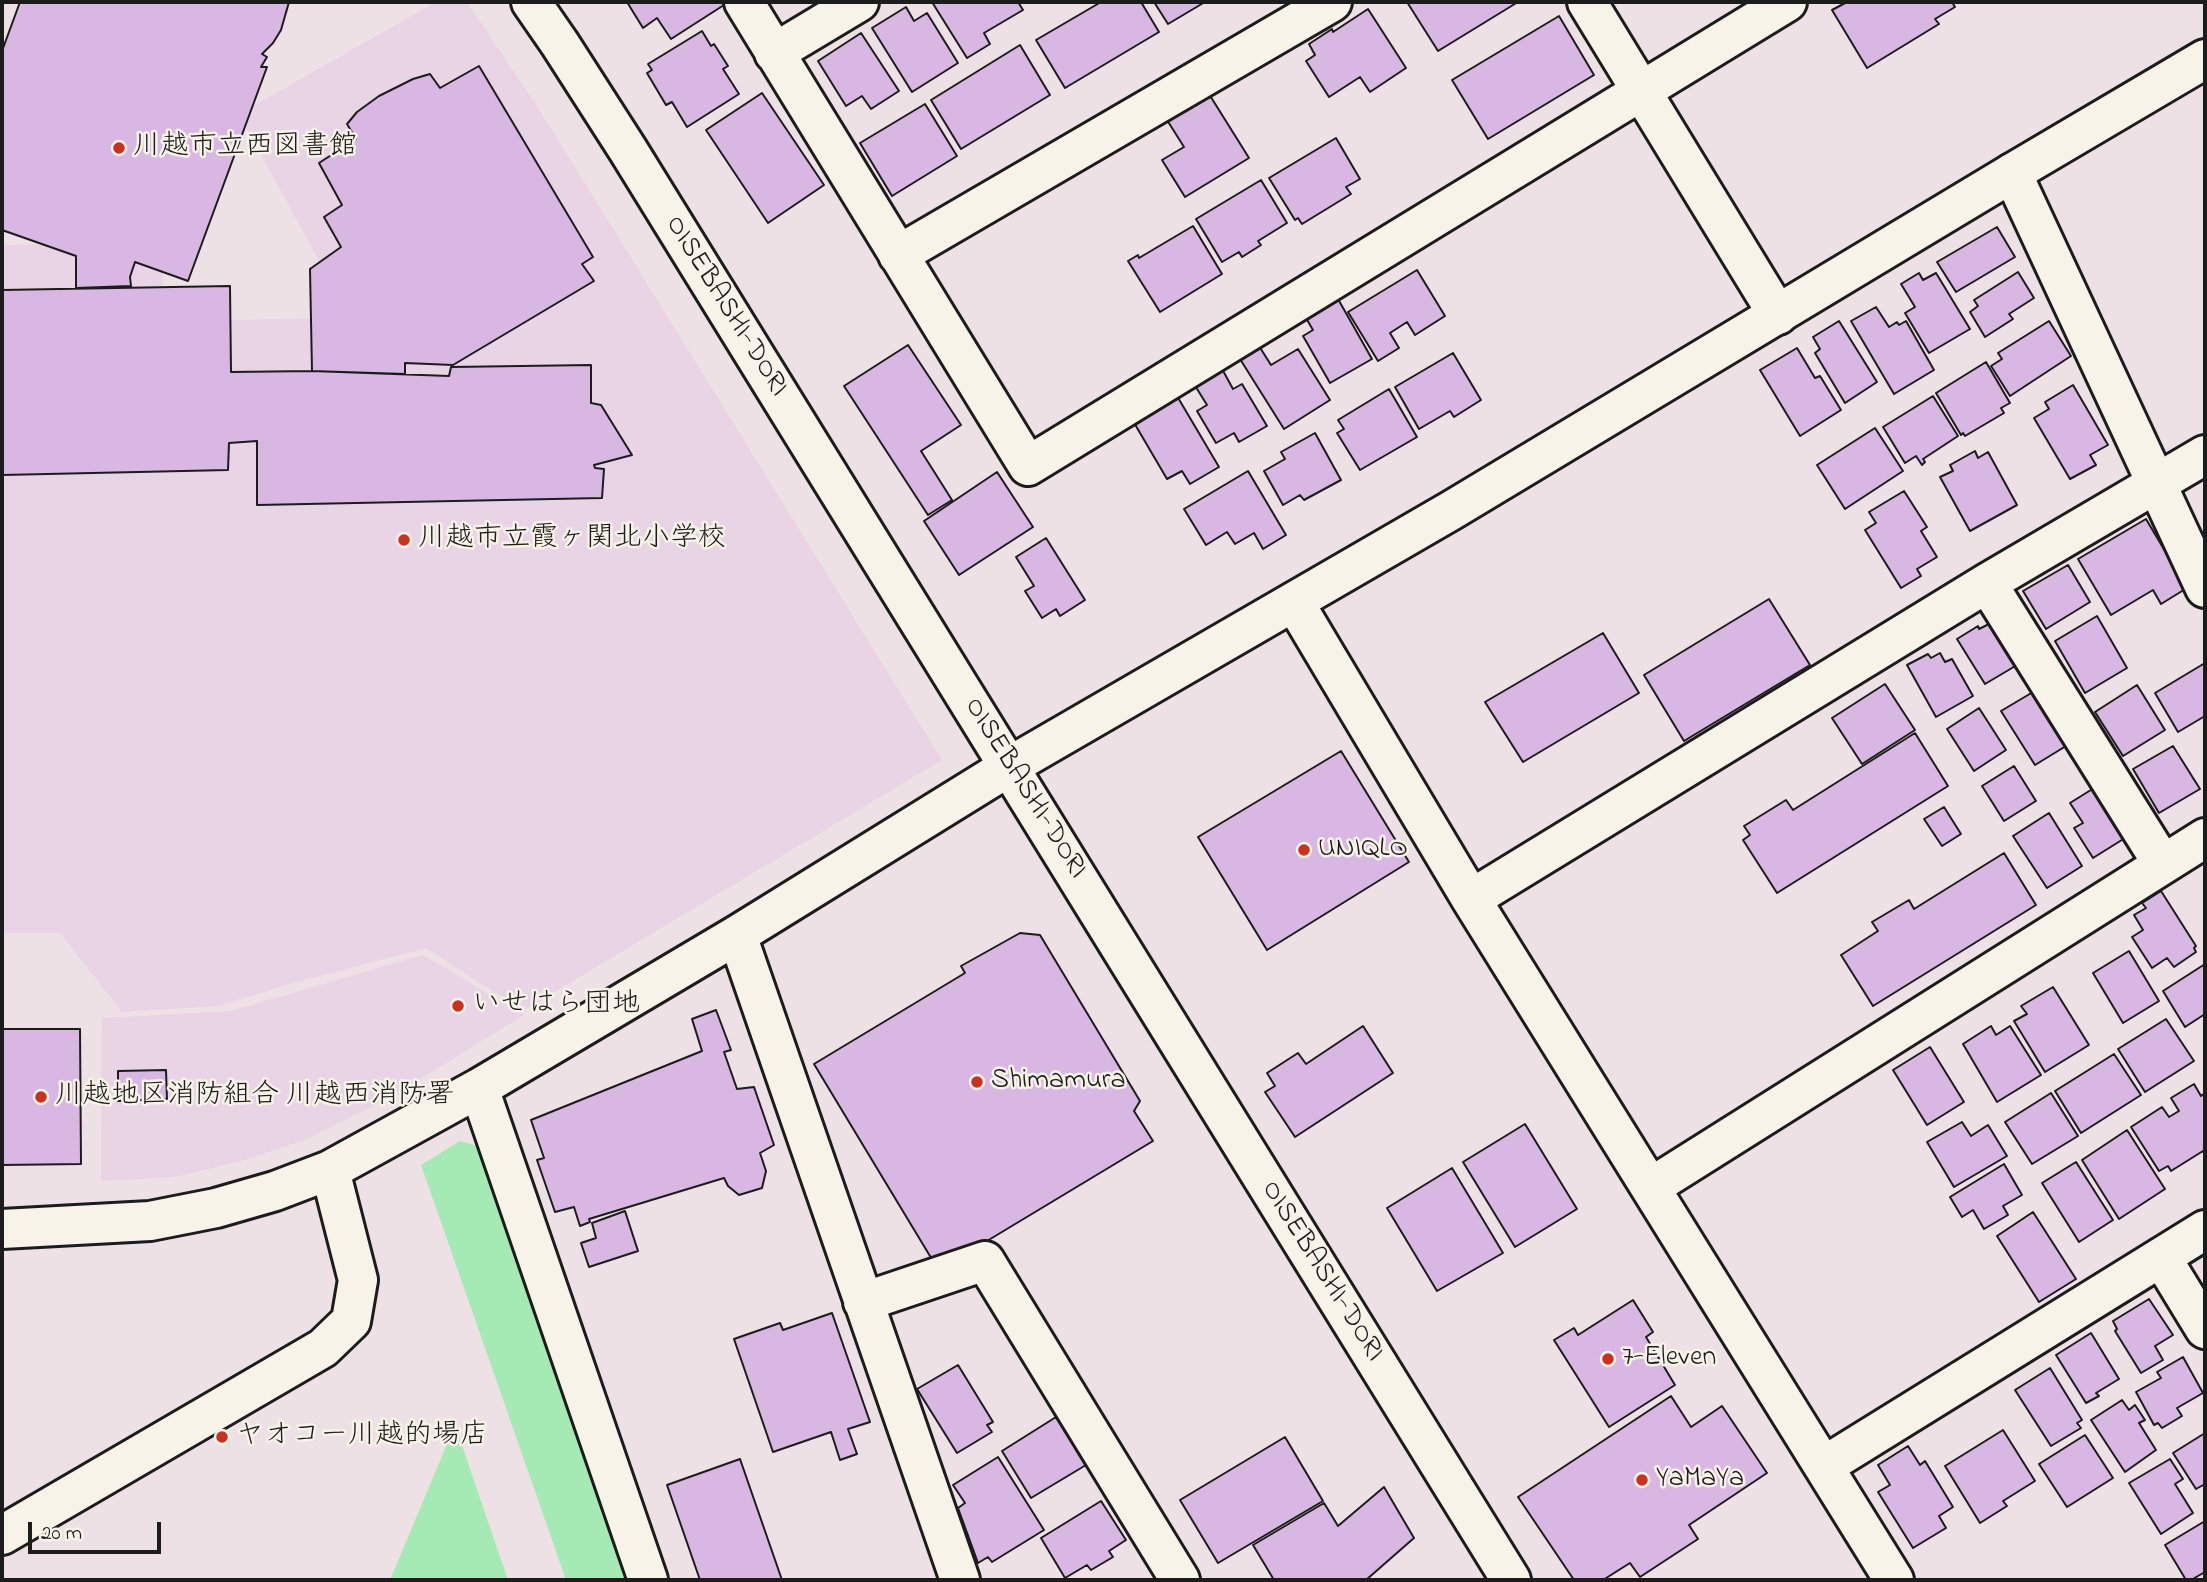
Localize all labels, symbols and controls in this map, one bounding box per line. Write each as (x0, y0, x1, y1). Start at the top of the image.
place label: 川越市立西図書館 (133, 131, 357, 165)
marker: 川越市立西図書館 (111, 140, 127, 156)
street label: OISEBASHI-DORI (656, 210, 794, 404)
place label: 川越市立霞ヶ関北小学校 (418, 523, 726, 557)
marker: 川越市立霞ヶ関北小学校 (396, 532, 412, 548)
street label: OISEBASHI-DORI (955, 692, 1093, 886)
place label: UNIQLO (1318, 833, 1408, 867)
marker: UNIQLO (1296, 842, 1312, 858)
place label: いせはら団地 (472, 989, 640, 1023)
marker: いせはら団地 (450, 998, 466, 1014)
place label: Shimamura (991, 1065, 1126, 1099)
marker: Shimamura (969, 1074, 985, 1090)
place label: 川越地区消防組合 川越西消防署 (55, 1080, 454, 1114)
marker: 川越地区消防組合 川越西消防署 (33, 1089, 49, 1105)
street label: OISEBASHI-DORI (1252, 1175, 1390, 1369)
place label: 7-Eleven (1622, 1342, 1716, 1376)
marker: 7-Eleven (1600, 1351, 1616, 1367)
place label: ヤオコー川越的場店 (236, 1420, 488, 1454)
marker: ヤオコー川越的場店 (214, 1429, 230, 1445)
place label: YaMaYa (1656, 1463, 1744, 1497)
marker: YaMaYa (1634, 1472, 1650, 1488)
scale bar (32, 1508, 164, 1552)
text: 20 m (41, 1519, 82, 1549)

